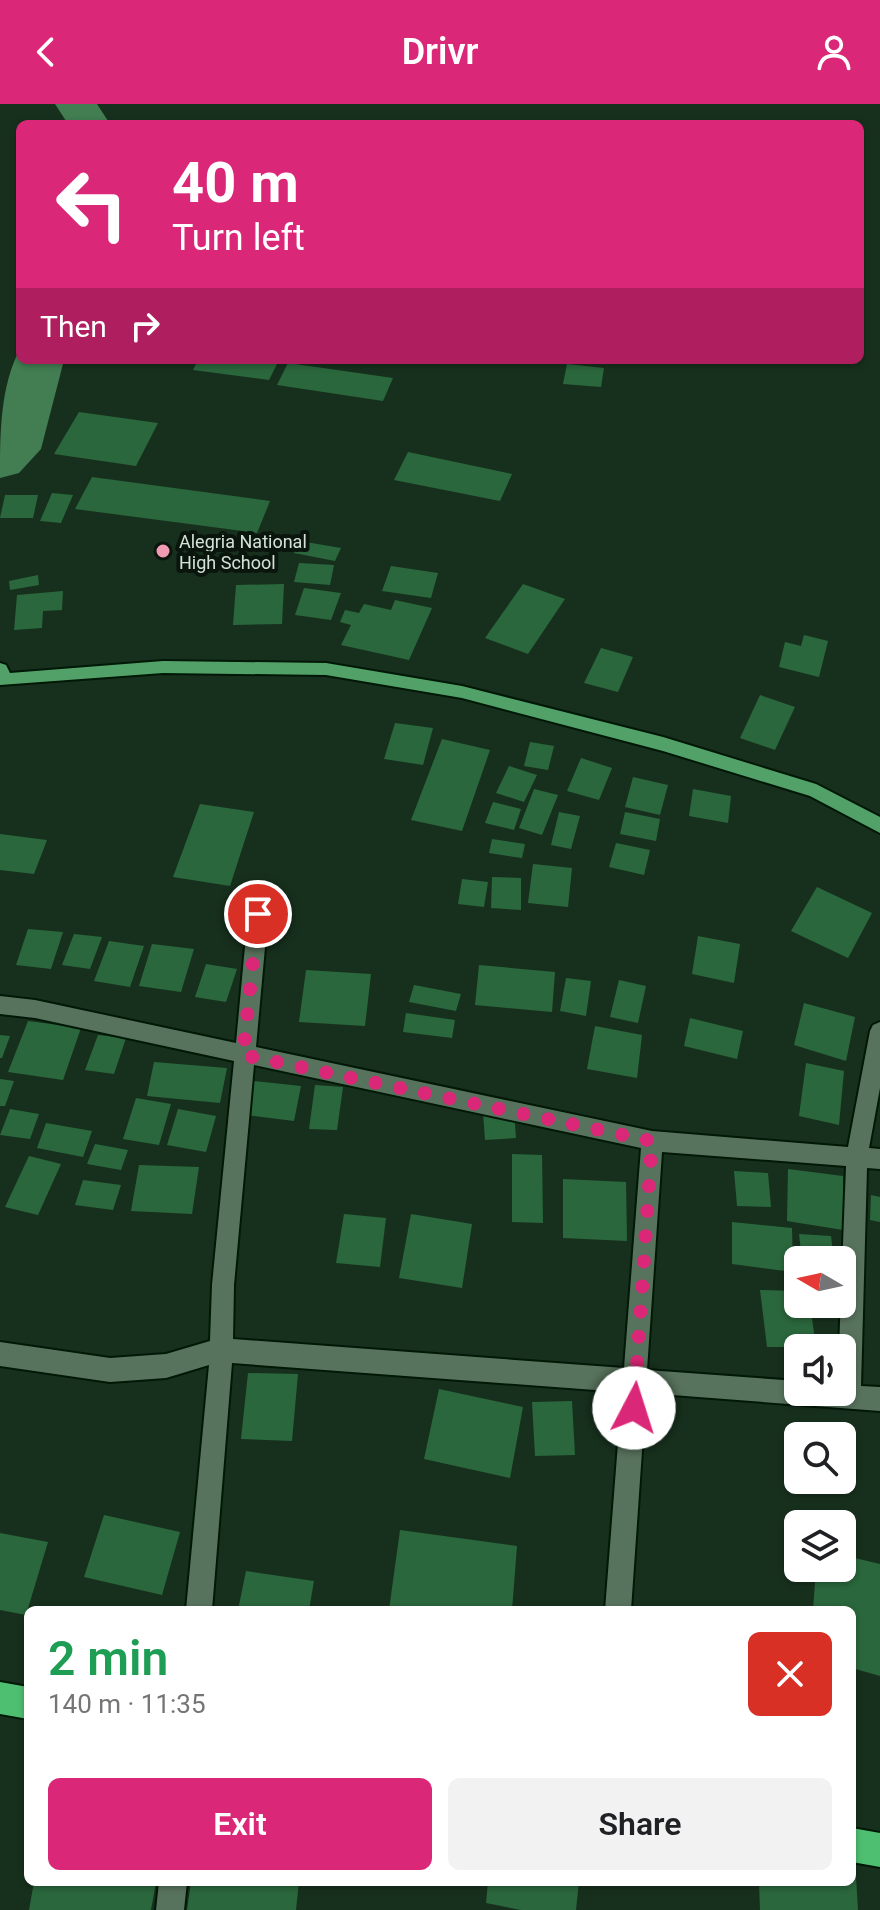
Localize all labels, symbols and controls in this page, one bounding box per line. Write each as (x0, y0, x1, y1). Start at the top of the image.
icon: back (24, 30, 68, 74)
icon: person (812, 30, 856, 74)
text: Drivr (402, 31, 478, 73)
text: 40 m (172, 150, 299, 216)
icon: left (40, 152, 144, 256)
text: Turn left (172, 217, 305, 259)
icon: right (123, 304, 167, 348)
text: Then (40, 309, 107, 344)
place label: Alegria National High School (179, 531, 307, 573)
marker: Alegria National High School (154, 542, 172, 560)
pin (224, 880, 292, 948)
icon: arrive (236, 892, 280, 936)
north arrow (784, 1246, 856, 1318)
map controls (784, 1246, 856, 1582)
button: sound (784, 1334, 856, 1406)
position arrow (592, 1366, 676, 1450)
button: search (784, 1422, 856, 1494)
button: layers (784, 1510, 856, 1582)
text: 2 min (48, 1630, 168, 1687)
button: close (748, 1632, 832, 1716)
text: 140 m · 11:35 (48, 1689, 206, 1719)
button: Exit (48, 1778, 432, 1870)
button: Share (448, 1778, 832, 1870)

